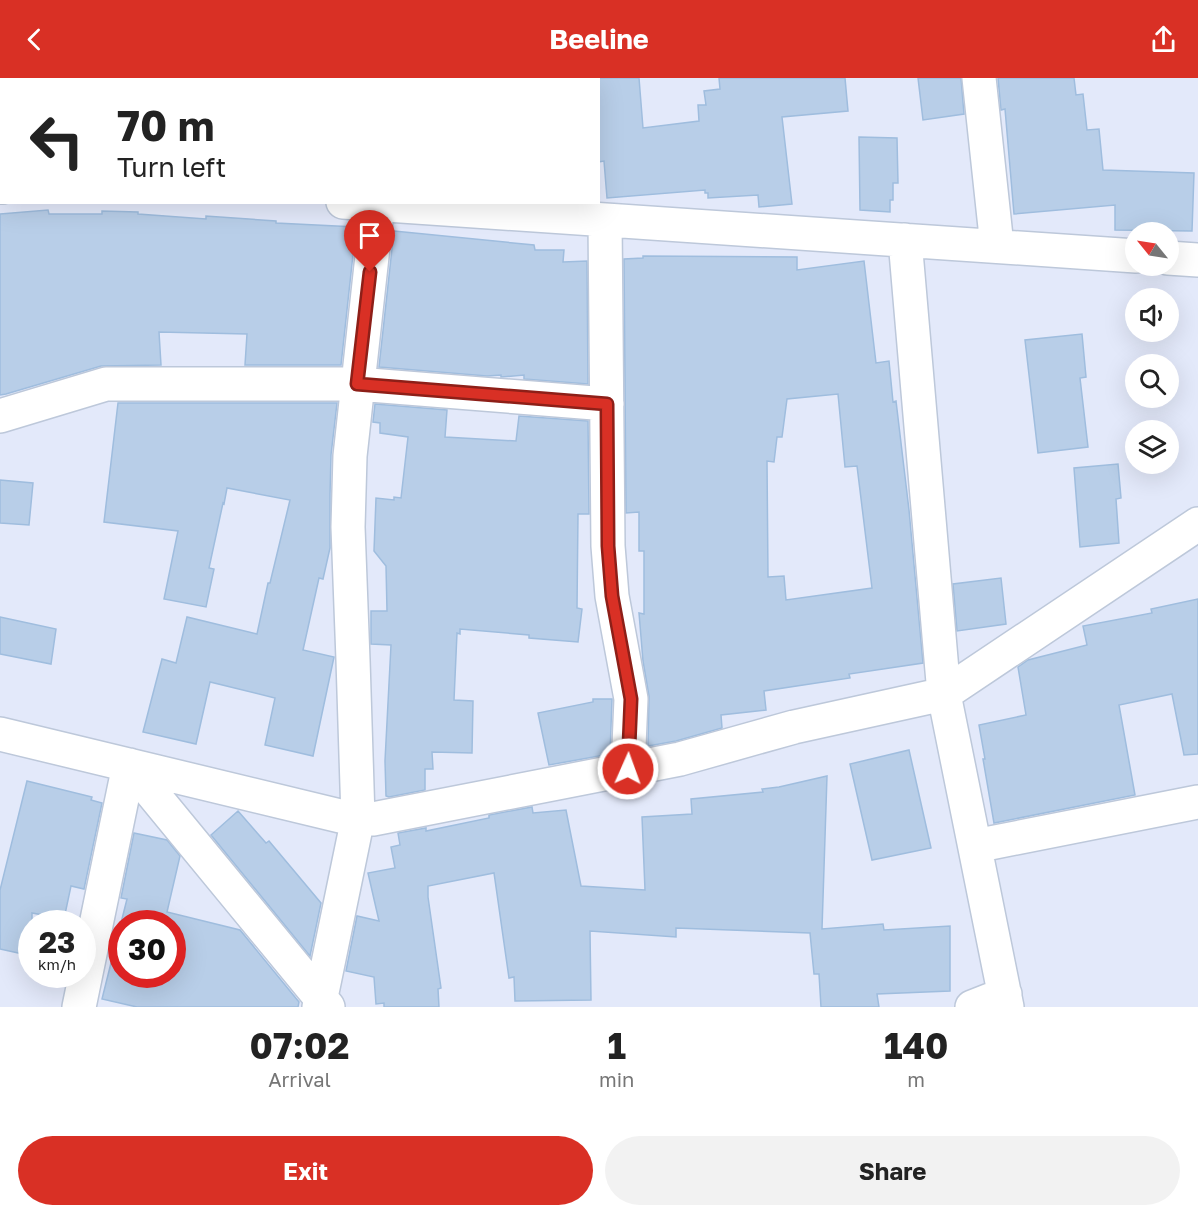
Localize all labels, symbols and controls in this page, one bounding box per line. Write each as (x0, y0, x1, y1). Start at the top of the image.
icon: back (18, 23, 51, 56)
text: Beeline (549, 23, 649, 55)
icon: share (1147, 23, 1180, 56)
text: 70 m (117, 100, 214, 150)
icon: left (18, 102, 96, 180)
text: Turn left (117, 151, 226, 183)
pin (344, 210, 395, 272)
icon: arrive (353, 219, 386, 252)
north arrow (1125, 222, 1179, 276)
map controls (1125, 222, 1179, 474)
button: sound (1125, 288, 1179, 342)
button: search (1125, 354, 1179, 408)
button: layers (1125, 420, 1179, 474)
position arrow (596, 737, 660, 801)
speed limit sign: 30 (108, 910, 186, 988)
text: 23 (39, 924, 75, 960)
text: km/h (38, 955, 76, 973)
text: 07:02 (250, 1024, 349, 1067)
text: 1 (607, 1024, 626, 1067)
text: 140 (884, 1024, 948, 1067)
text: Arrival (268, 1067, 331, 1091)
text: min (599, 1067, 634, 1091)
text: m (907, 1067, 925, 1091)
button: Exit (18, 1136, 593, 1205)
button: Share (605, 1136, 1180, 1205)

